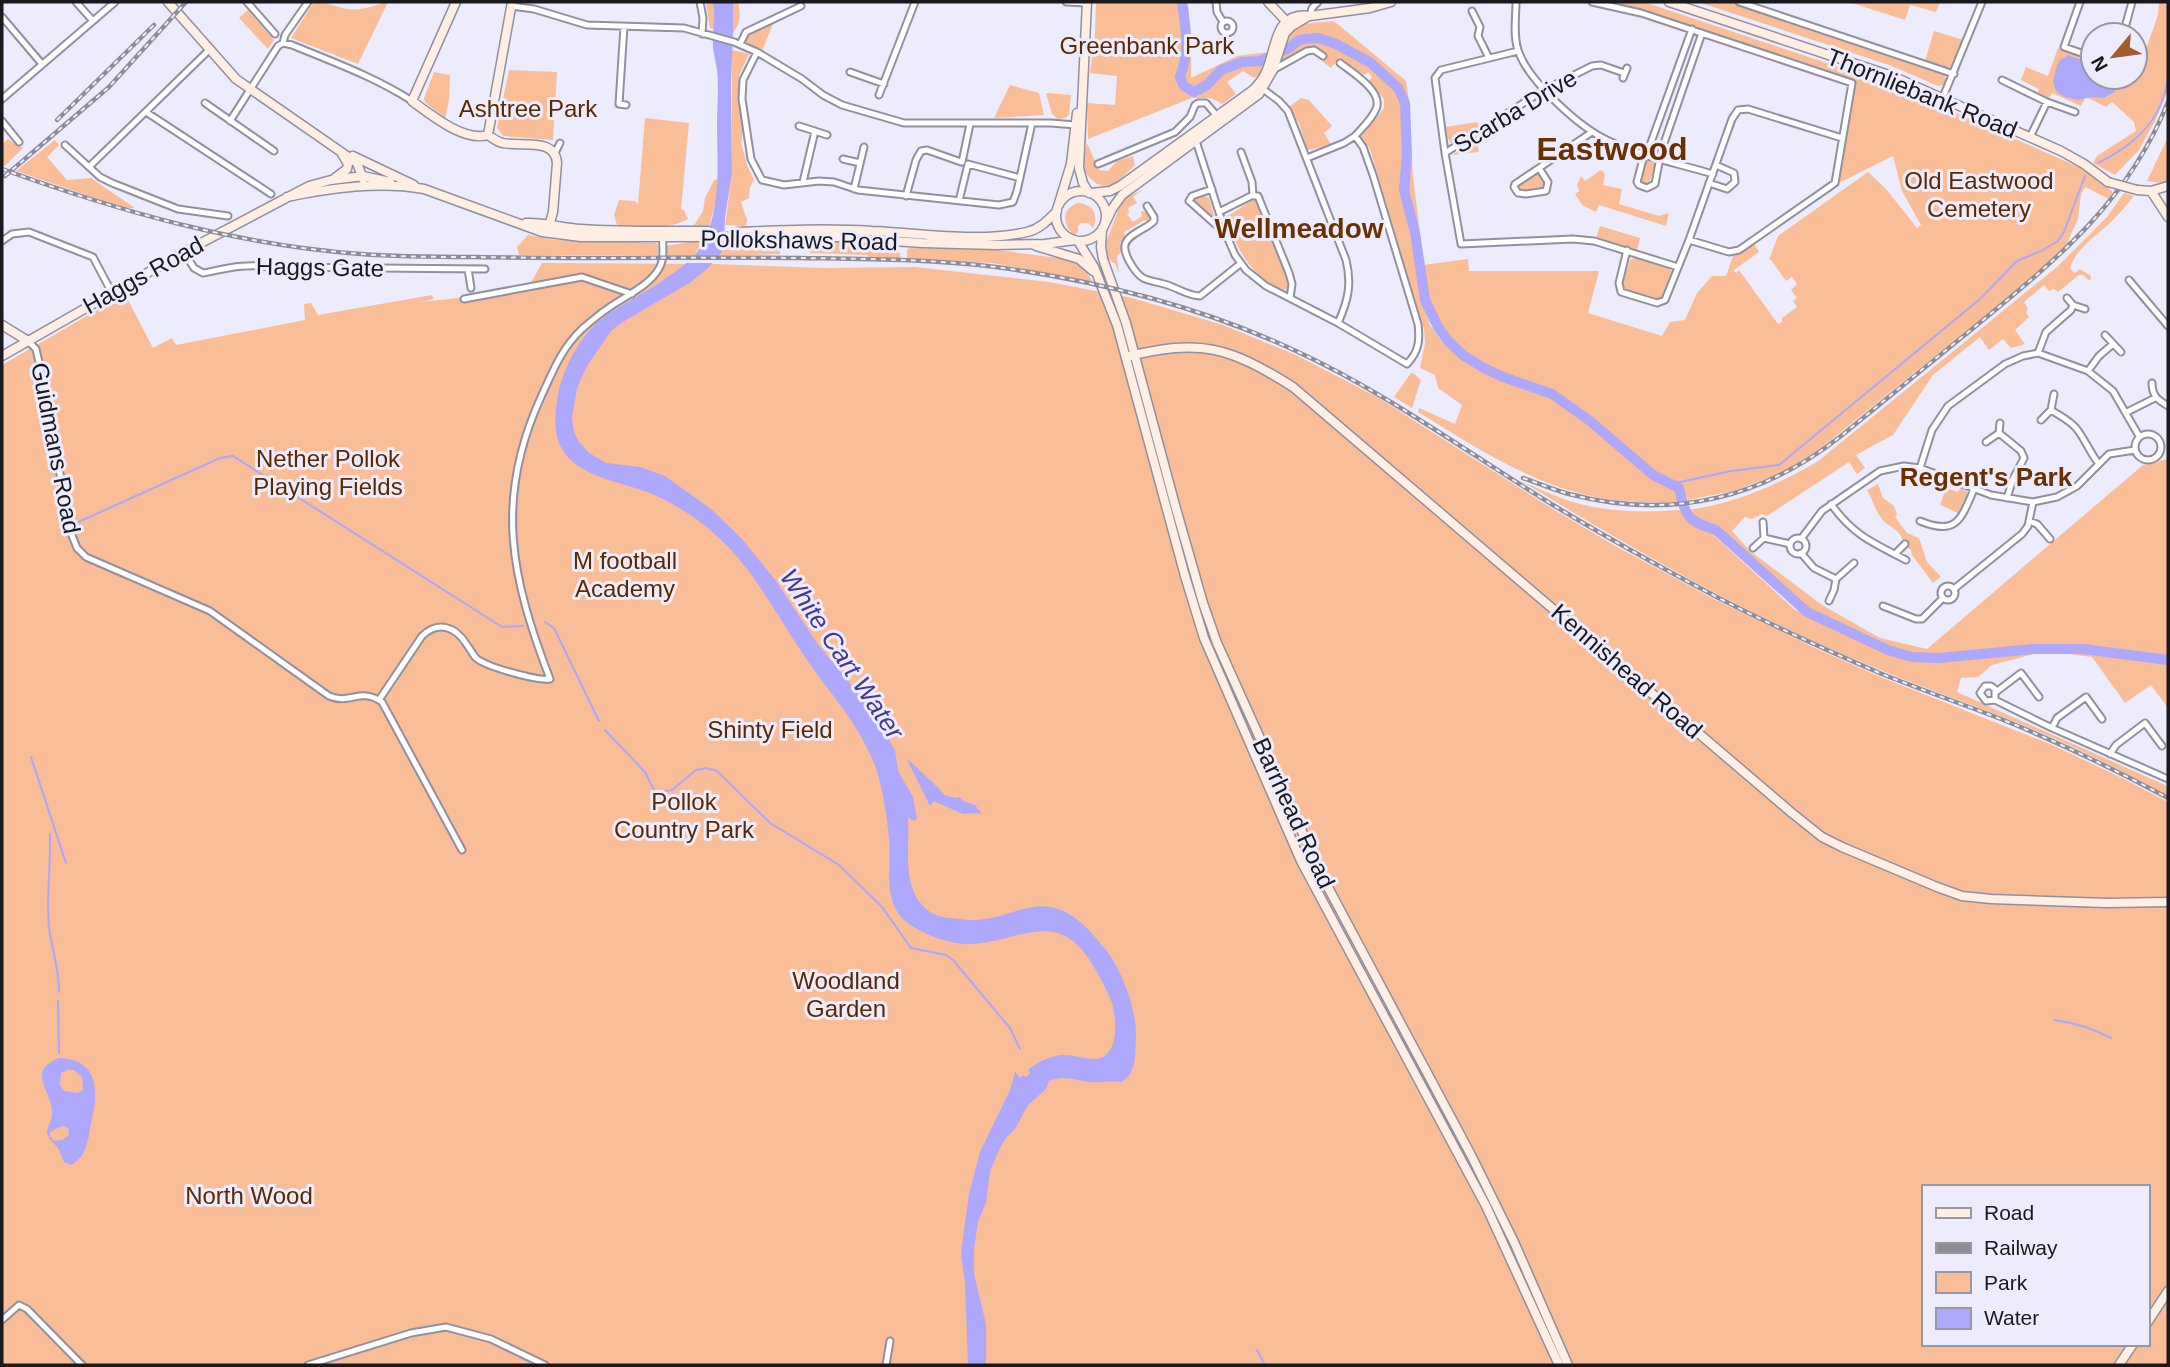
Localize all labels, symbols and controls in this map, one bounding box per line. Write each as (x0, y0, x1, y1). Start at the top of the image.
north arrow (2079, 21, 2149, 91)
park label: Greenbank Park (1060, 32, 1235, 59)
street label: Thornliebank Road (1823, 42, 2021, 144)
text: N (2087, 53, 2112, 75)
street label: Scarba Drive (1449, 64, 1581, 158)
park label: Ashtree Park (459, 95, 598, 122)
district label: Eastwood (1536, 131, 1688, 167)
park label: Old Eastwood Cemetery (1904, 167, 2054, 222)
district label: Wellmeadow (1214, 213, 1384, 244)
street label: Pollokshaws Road (700, 225, 898, 255)
street label: Haggs Road (78, 231, 208, 319)
street label: Haggs Gate (256, 252, 384, 282)
street label: Guidmans Road (26, 360, 86, 536)
park label: Nether Pollok Playing Fields (253, 445, 403, 500)
district label: Regent's Park (1900, 462, 2073, 492)
park label: M football Academy (573, 547, 677, 602)
water label: White Cart Water (774, 563, 911, 746)
street label: Kennishead Road (1546, 598, 1708, 744)
park label: Shinty Field (707, 716, 833, 743)
street label: Barrhead Road (1247, 734, 1341, 892)
park label: Pollok Country Park (614, 788, 755, 843)
park label: Woodland Garden (792, 967, 900, 1022)
park label: North Wood (185, 1182, 313, 1209)
legend (1922, 1185, 2149, 1346)
text: Road (1984, 1201, 2034, 1224)
text: Railway (1984, 1236, 2058, 1259)
text: Park (1984, 1271, 2028, 1294)
text: Water (1984, 1306, 2039, 1329)

